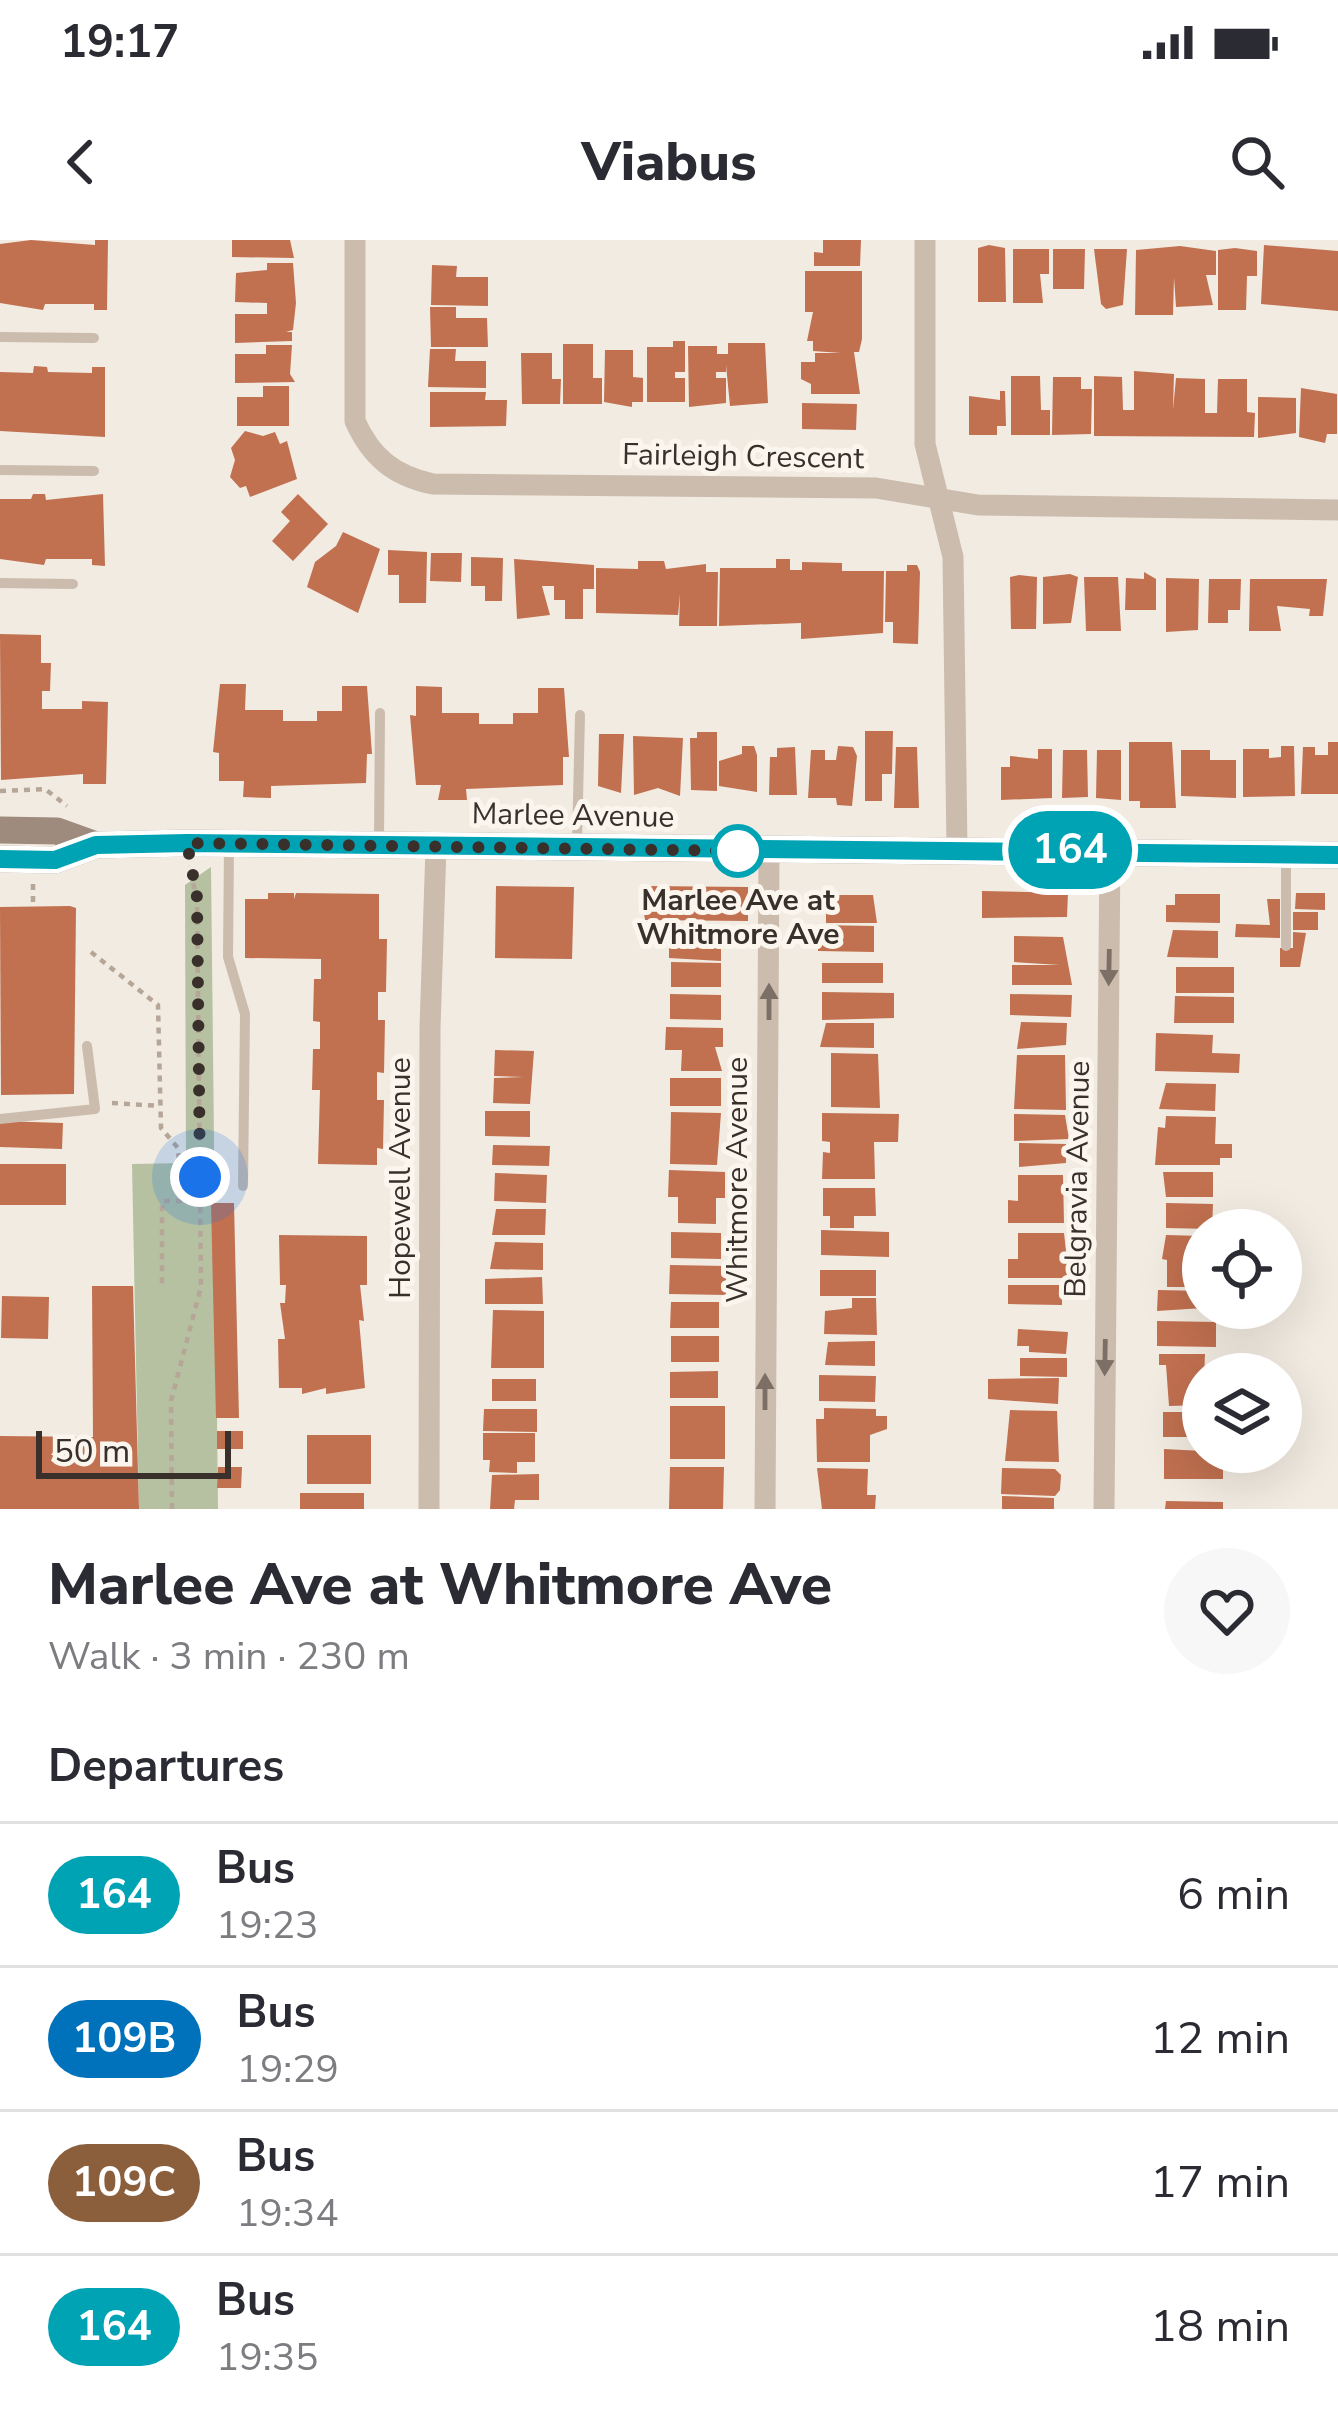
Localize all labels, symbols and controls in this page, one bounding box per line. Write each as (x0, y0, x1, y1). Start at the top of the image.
text: 19:17 (60, 12, 179, 73)
text: Viabus (581, 125, 757, 199)
icon: back (48, 129, 114, 195)
icon: search (1224, 129, 1290, 195)
street label: Fairleigh Crescent (622, 434, 865, 479)
street label: Marlee Avenue (471, 793, 675, 838)
line badge: 164 (1001, 811, 1139, 889)
text: 164 (1032, 821, 1108, 878)
marker: Marlee Ave at Whitmore Ave (713, 826, 763, 876)
place label: Marlee Ave at Whitmore Ave (637, 880, 839, 955)
one-way arrow (1099, 949, 1119, 987)
one-way arrow (759, 982, 779, 1020)
street label: Hopewell Avenue (380, 1057, 421, 1299)
street label: Whitmore Avenue (717, 1057, 758, 1303)
street label: Belgravia Avenue (1055, 1060, 1100, 1298)
your location (170, 1147, 230, 1207)
map controls (1182, 1209, 1302, 1473)
button: locate (1182, 1209, 1302, 1329)
one-way arrow (1095, 1339, 1115, 1377)
button: layers (1182, 1353, 1302, 1473)
one-way arrow (756, 1372, 775, 1410)
scale bar (36, 1425, 231, 1478)
text: 50 m (54, 1429, 130, 1474)
text: Marlee Ave at Whitmore Ave (48, 1546, 832, 1624)
button: heart (1164, 1548, 1290, 1674)
text: Walk · 3 min · 230 m (48, 1630, 410, 1683)
text: Departures (48, 1736, 284, 1797)
text: Bus (216, 1838, 295, 1899)
text: 6 min (1177, 1864, 1290, 1925)
text: 164 (76, 1866, 152, 1923)
text: 19:23 (216, 1899, 319, 1952)
text: Bus (237, 1982, 315, 2043)
text: 12 min (1150, 2008, 1290, 2069)
text: 109B (72, 2010, 177, 2067)
text: 19:29 (237, 2043, 339, 2096)
text: Bus (236, 2126, 315, 2187)
text: 17 min (1150, 2152, 1290, 2213)
text: 109C (72, 2154, 176, 2211)
text: 19:34 (236, 2187, 339, 2240)
text: Bus (216, 2270, 295, 2331)
text: 18 min (1150, 2296, 1290, 2357)
text: 164 (76, 2298, 152, 2355)
text: 19:35 (216, 2331, 319, 2384)

